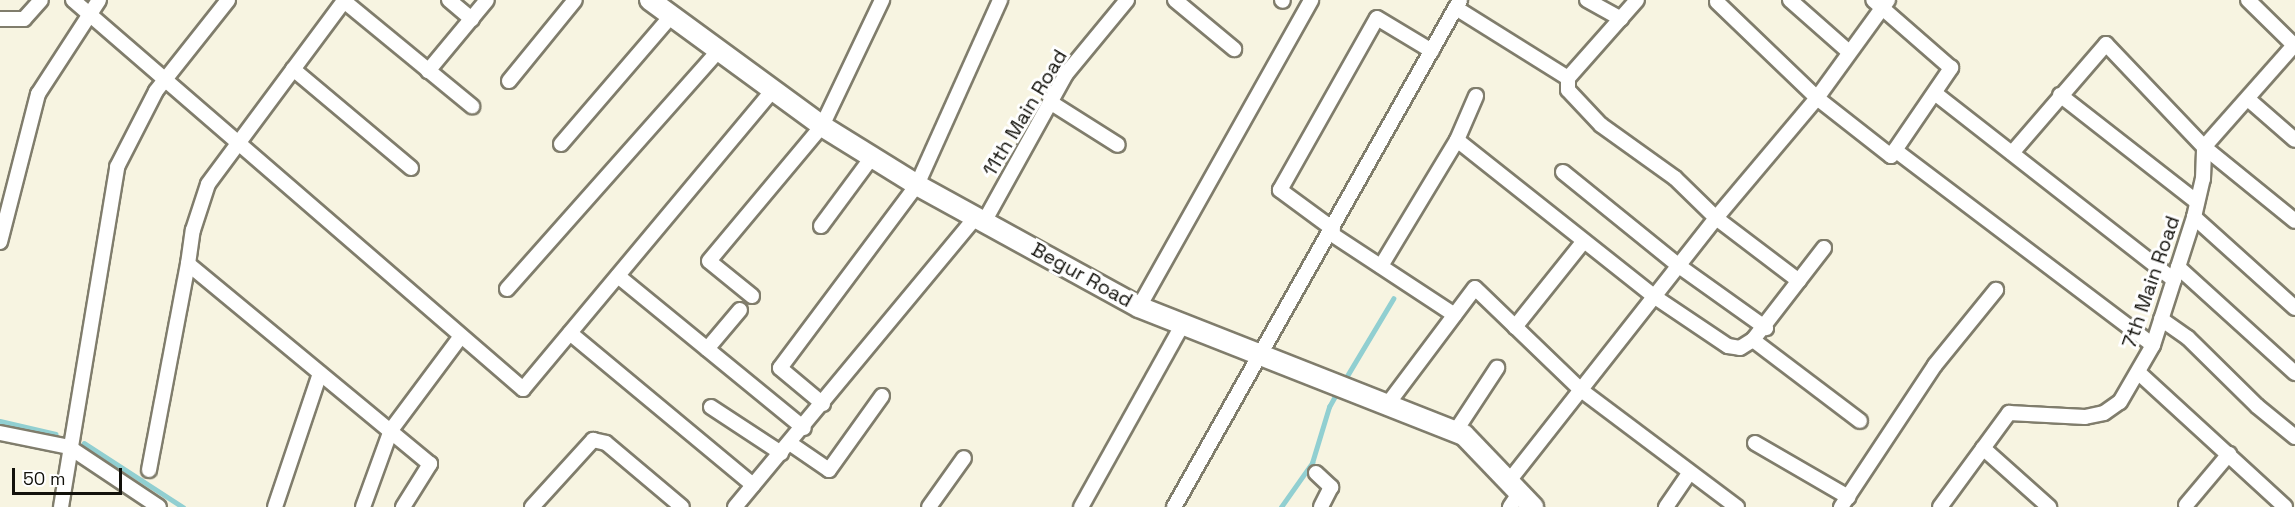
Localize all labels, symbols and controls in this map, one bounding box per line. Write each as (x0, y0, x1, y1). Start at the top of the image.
street label: 11th Main Road (978, 45, 1072, 181)
street label: 7th Main Road (2117, 213, 2185, 351)
street label: Begur Road (1027, 237, 1137, 313)
scale bar (15, 456, 124, 494)
text: 50 m (23, 467, 65, 490)

